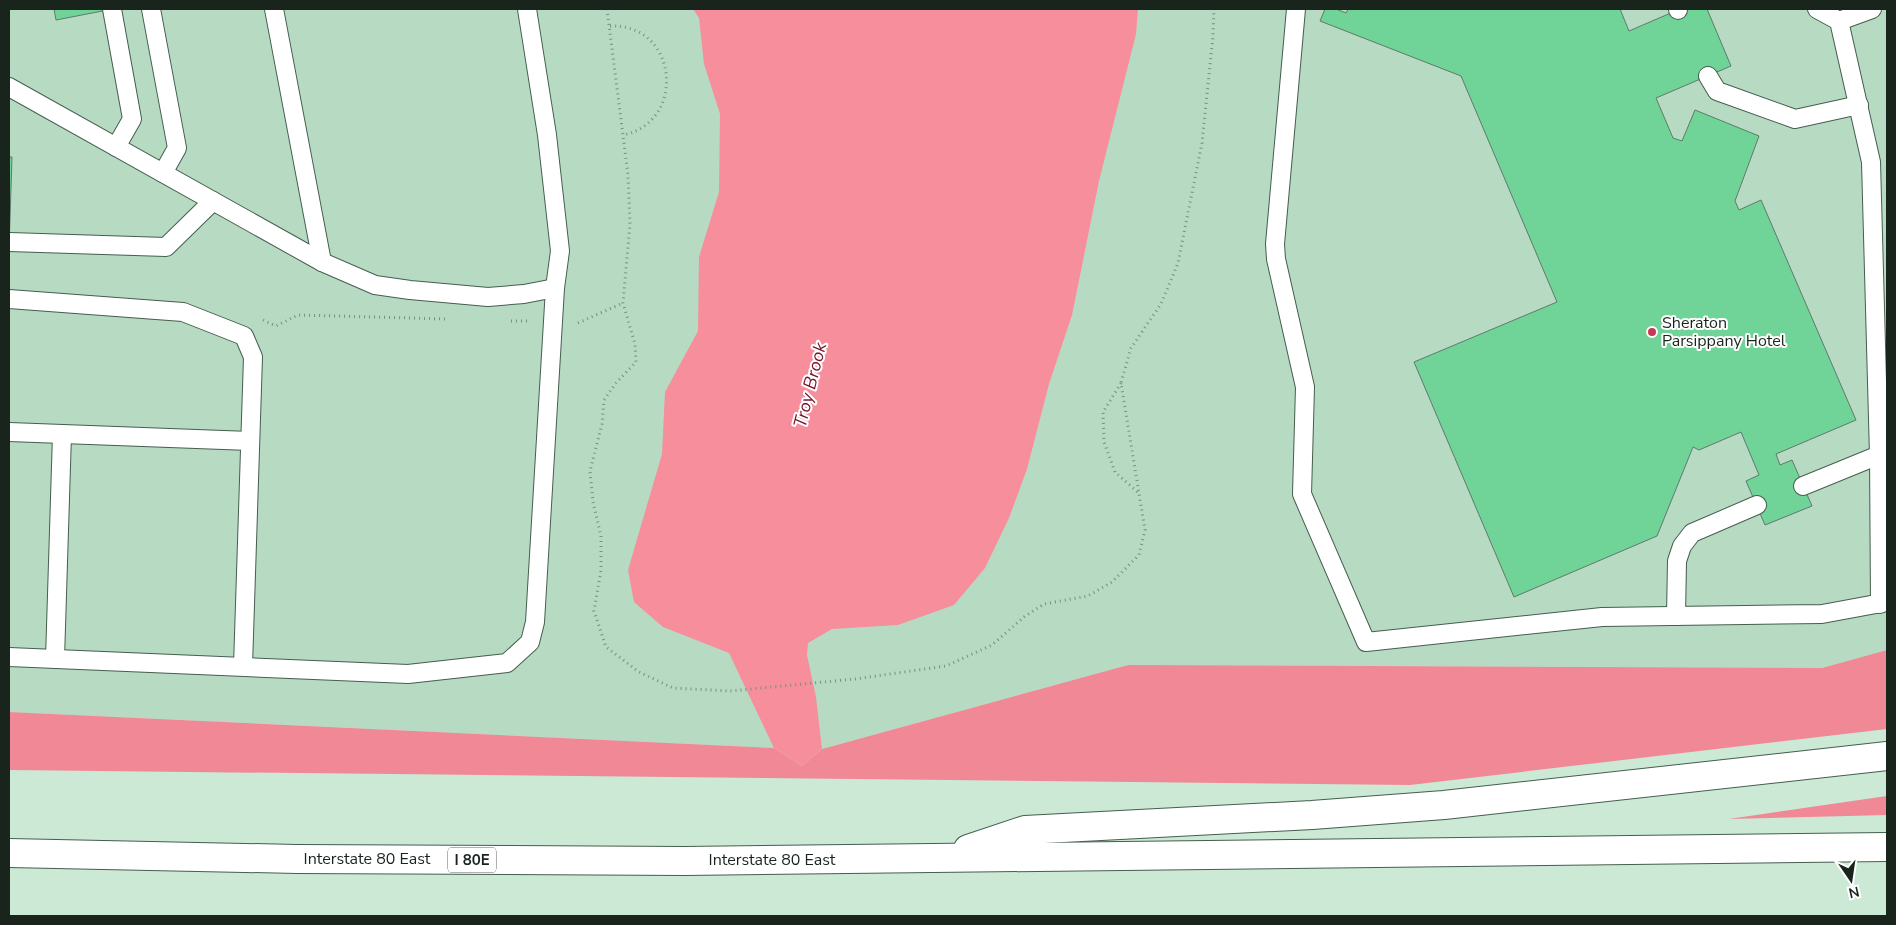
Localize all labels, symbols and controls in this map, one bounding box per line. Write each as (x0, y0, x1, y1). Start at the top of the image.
place label: Sheraton Parsippany Hotel (1662, 312, 1786, 352)
marker: Sheraton Parsippany Hotel (1646, 326, 1658, 338)
water label: Troy Brook (788, 339, 832, 430)
street label: Interstate 80 East (304, 848, 431, 870)
road number: I 80E (448, 848, 496, 872)
street label: Interstate 80 East (709, 849, 836, 871)
north arrow (1826, 855, 1876, 905)
text: N (1847, 882, 1861, 903)

